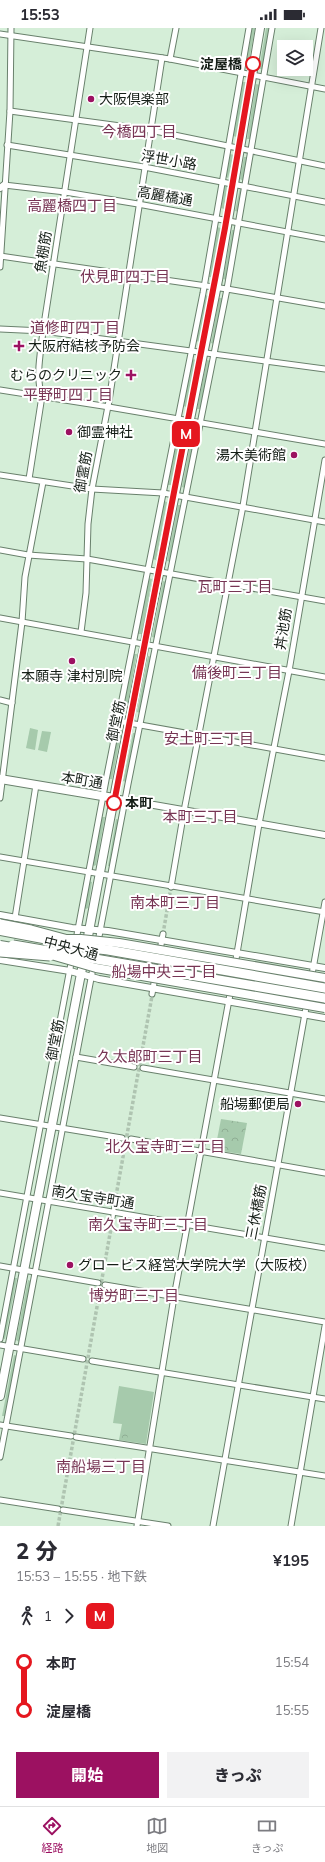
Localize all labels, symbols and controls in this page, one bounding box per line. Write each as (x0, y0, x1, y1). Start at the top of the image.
text: 15:53 (20, 5, 60, 24)
map controls (277, 40, 313, 76)
button: layers (277, 40, 313, 76)
place label: 淀屋橋 (200, 55, 242, 73)
marker: 淀屋橋 (245, 56, 261, 72)
place label: 大阪倶楽部 (99, 90, 169, 108)
marker: 大阪倶楽部 (86, 94, 96, 104)
district label: 今橋四丁目 (101, 122, 177, 141)
street label: 浮世小路 (140, 146, 198, 174)
street label: 高麗橋通 (136, 182, 194, 210)
district label: 高麗橋四丁目 (27, 196, 117, 215)
street label: 魚棚筋 (31, 230, 55, 274)
district label: 伏見町四丁目 (80, 267, 170, 286)
district label: 道修町四丁目 (30, 318, 120, 337)
place label: 大阪府結核予防会 (28, 337, 140, 355)
marker: 大阪府結核予防会 (13, 340, 25, 352)
place label: むらのクリニック (10, 366, 122, 384)
marker: むらのクリニック (125, 369, 137, 381)
district label: 平野町四丁目 (23, 385, 113, 404)
line badge: M (173, 421, 199, 447)
place label: 御霊神社 (77, 423, 133, 441)
text: M (180, 425, 192, 443)
marker: 御霊神社 (64, 427, 74, 437)
place label: 湯木美術館 (216, 446, 286, 464)
street label: 御霊筋 (70, 450, 96, 494)
marker: 湯木美術館 (289, 450, 299, 460)
district label: 瓦町三丁目 (197, 577, 273, 596)
street label: 丼池筋 (271, 607, 295, 651)
marker: 本願寺 津村別院 (67, 656, 77, 666)
district label: 備後町三丁目 (192, 663, 282, 682)
place label: 本願寺 津村別院 (21, 667, 123, 685)
street label: 御堂筋 (103, 699, 129, 743)
district label: 安土町三丁目 (164, 729, 254, 748)
street label: 本町通 (60, 768, 104, 792)
place label: 本町 (125, 794, 153, 812)
marker: 本町 (106, 795, 122, 811)
district label: 本町三丁目 (162, 807, 238, 826)
district label: 南本町三丁目 (130, 893, 220, 912)
street label: 中央大通 (42, 932, 100, 964)
district label: 船場中央三丁目 (111, 962, 217, 981)
street label: 御堂筋 (42, 1018, 68, 1062)
district label: 久太郎町三丁目 (97, 1047, 203, 1066)
place label: 船場郵便局 (220, 1095, 290, 1113)
marker: 船場郵便局 (293, 1099, 303, 1109)
district label: 北久宝寺町三丁目 (105, 1137, 225, 1156)
street label: 南久宝寺町通 (50, 1182, 136, 1212)
street label: 三休橋筋 (242, 1183, 270, 1241)
district label: 南久宝寺町三丁目 (88, 1215, 208, 1234)
place label: グロービス経営大学院大学（大阪校） (78, 1256, 316, 1274)
marker: グロービス経営大学院大学（大阪校） (65, 1260, 75, 1270)
district label: 博労町三丁目 (89, 1286, 179, 1305)
district label: 南船場三丁目 (56, 1457, 146, 1476)
text: 2 分 (16, 1537, 57, 1565)
text: ¥195 (273, 1551, 309, 1570)
text: 15:53 – 15:55 · 地下鉄 (16, 1568, 146, 1584)
icon: walk (16, 1605, 38, 1627)
icon: forward (58, 1605, 80, 1627)
text: M (94, 1607, 106, 1625)
text: 1 (44, 1608, 52, 1624)
text: 本町 (46, 1654, 76, 1673)
text: 15:54 (275, 1654, 309, 1670)
text: 淀屋橋 (46, 1702, 91, 1721)
text: 15:55 (275, 1702, 309, 1718)
button: 開始 (16, 1752, 159, 1798)
button: きっぷ (167, 1752, 309, 1798)
tab: 経路 (41, 1815, 63, 1855)
tab: 地図 (146, 1815, 168, 1855)
tab: きっぷ (251, 1815, 284, 1855)

